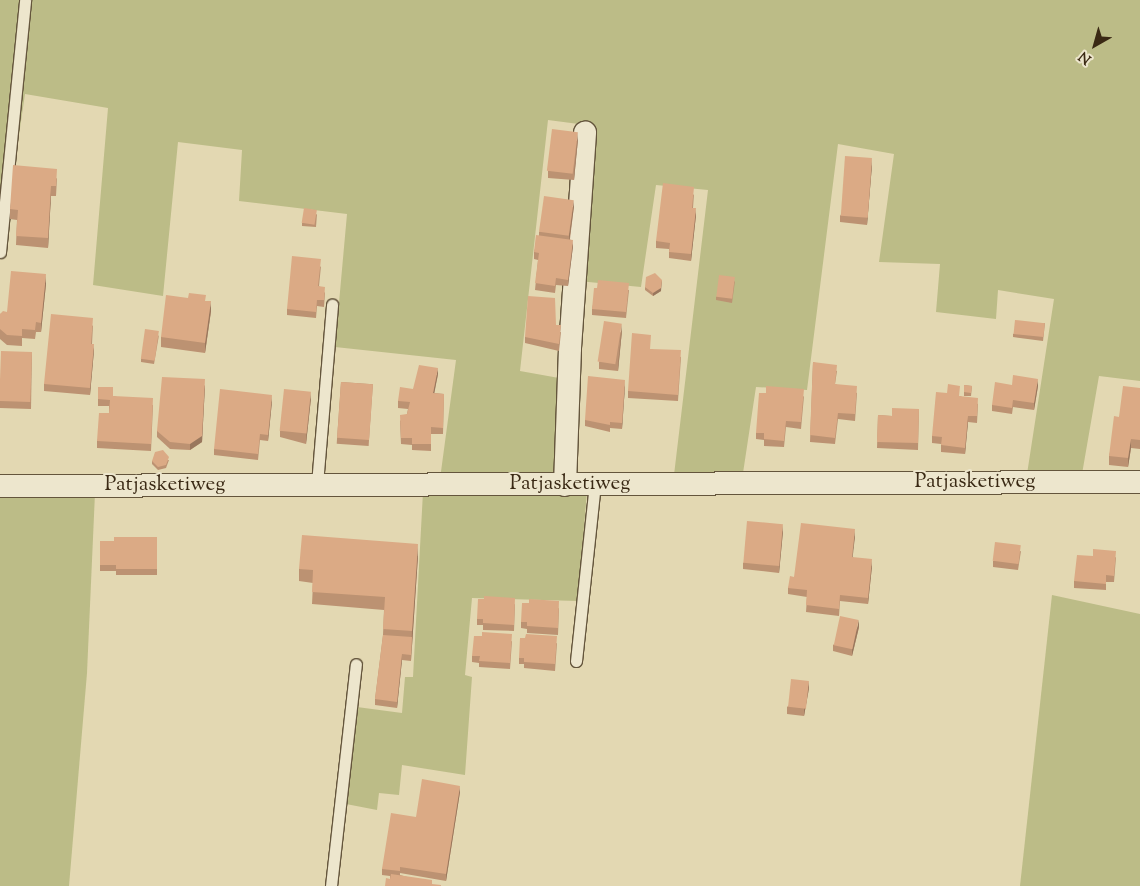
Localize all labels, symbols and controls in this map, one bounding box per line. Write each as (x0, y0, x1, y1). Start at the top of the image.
north arrow (1070, 20, 1120, 70)
text: N (1075, 45, 1096, 68)
street label: Patjasketiweg (915, 469, 1035, 495)
street label: Patjasketiweg (510, 471, 630, 497)
street label: Patjasketiweg (105, 472, 225, 498)

